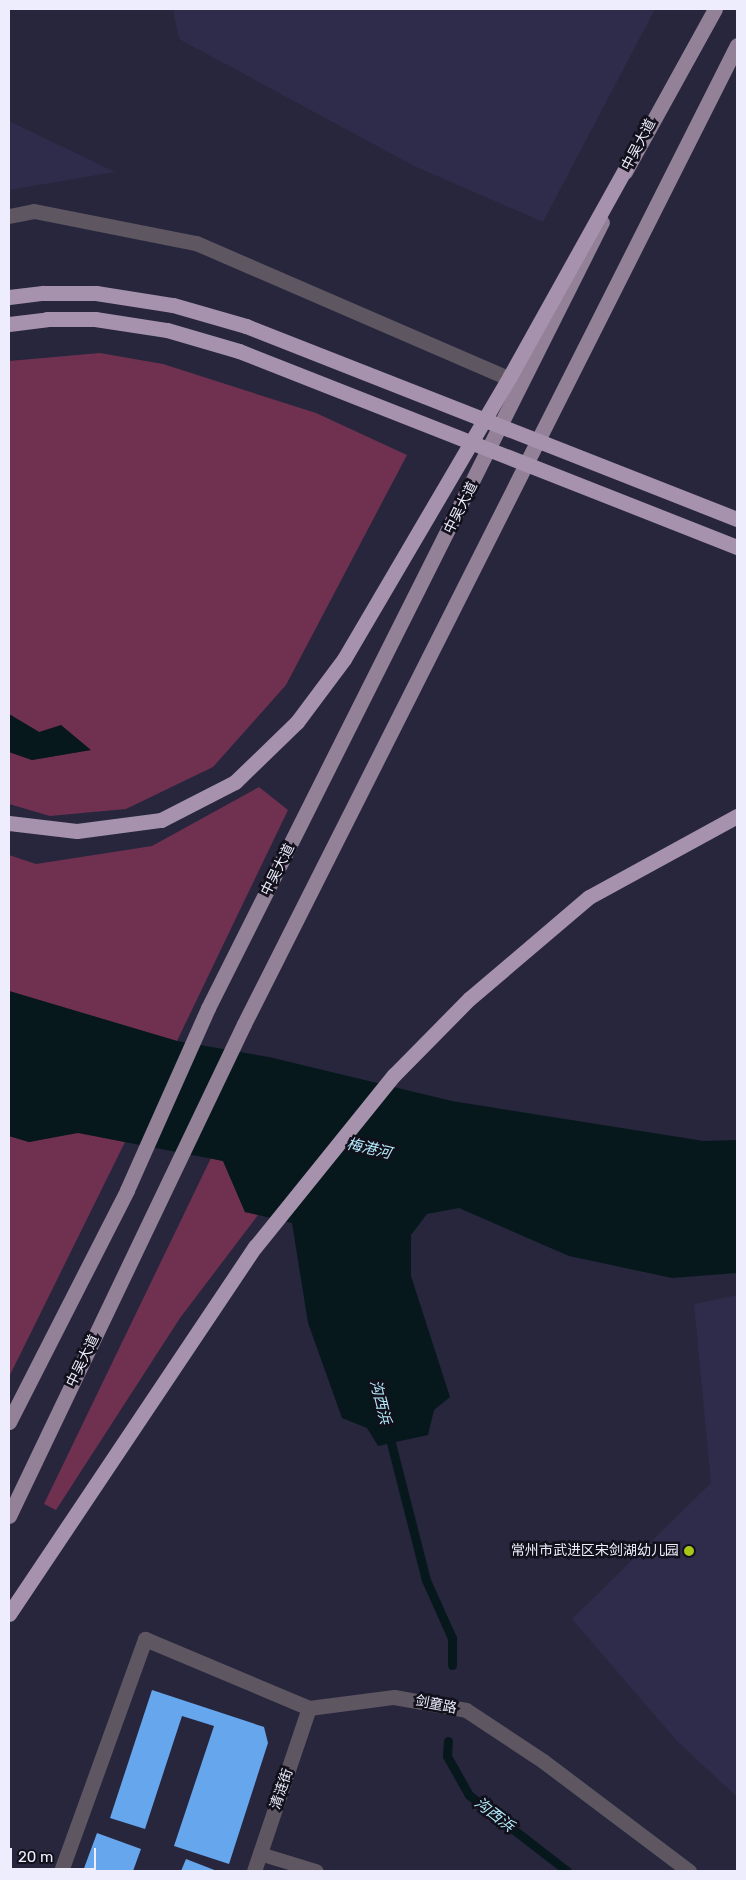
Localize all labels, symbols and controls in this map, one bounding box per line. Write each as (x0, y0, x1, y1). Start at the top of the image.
street label: 中吴大道 (618, 116, 660, 174)
street label: 中吴大道 (441, 479, 481, 537)
street label: 中吴大道 (258, 841, 298, 899)
water label: 梅港河 (345, 1135, 393, 1163)
street label: 中吴大道 (63, 1332, 103, 1390)
water label: 沟西浜 (366, 1378, 394, 1426)
place label: 常州市武进区宋剑湖幼儿园 (511, 1543, 679, 1559)
marker: 常州市武进区宋剑湖幼儿园 (683, 1545, 695, 1557)
street label: 剑童路 (414, 1693, 458, 1717)
street label: 清涟街 (267, 1766, 297, 1812)
water label: 沟西浜 (471, 1794, 517, 1836)
scale bar (12, 1838, 99, 1870)
text: 20 m (18, 1848, 53, 1866)

